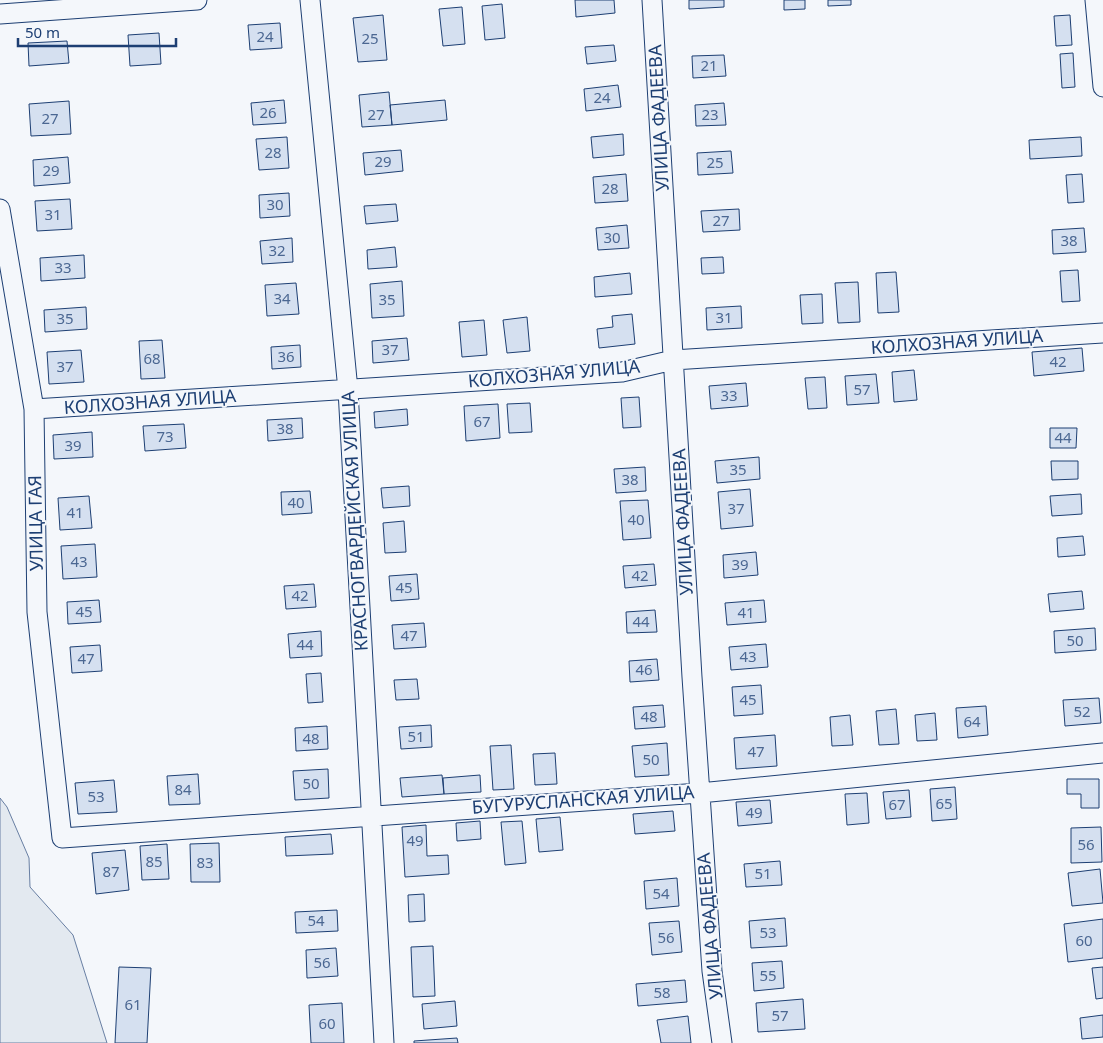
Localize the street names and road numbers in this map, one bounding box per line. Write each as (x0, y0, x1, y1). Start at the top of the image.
street label: УЛИЦА ФАДЕЕВА (642, 44, 674, 192)
street label: КОЛХОЗНАЯ УЛИЦА (870, 323, 1044, 359)
street label: КОЛХОЗНАЯ УЛИЦА (467, 353, 641, 392)
street label: КОЛХОЗНАЯ УЛИЦА (63, 383, 237, 419)
street label: КРАСНОГВАРДЕЙСКАЯ УЛИЦА (335, 390, 373, 652)
street label: УЛИЦА ФАДЕЕВА (666, 448, 698, 596)
street label: УЛИЦА ГАЯ (22, 475, 48, 571)
street label: БУГУРУСЛАНСКАЯ УЛИЦА (471, 779, 696, 819)
street label: УЛИЦА ФАДЕЕВА (691, 851, 727, 1000)

